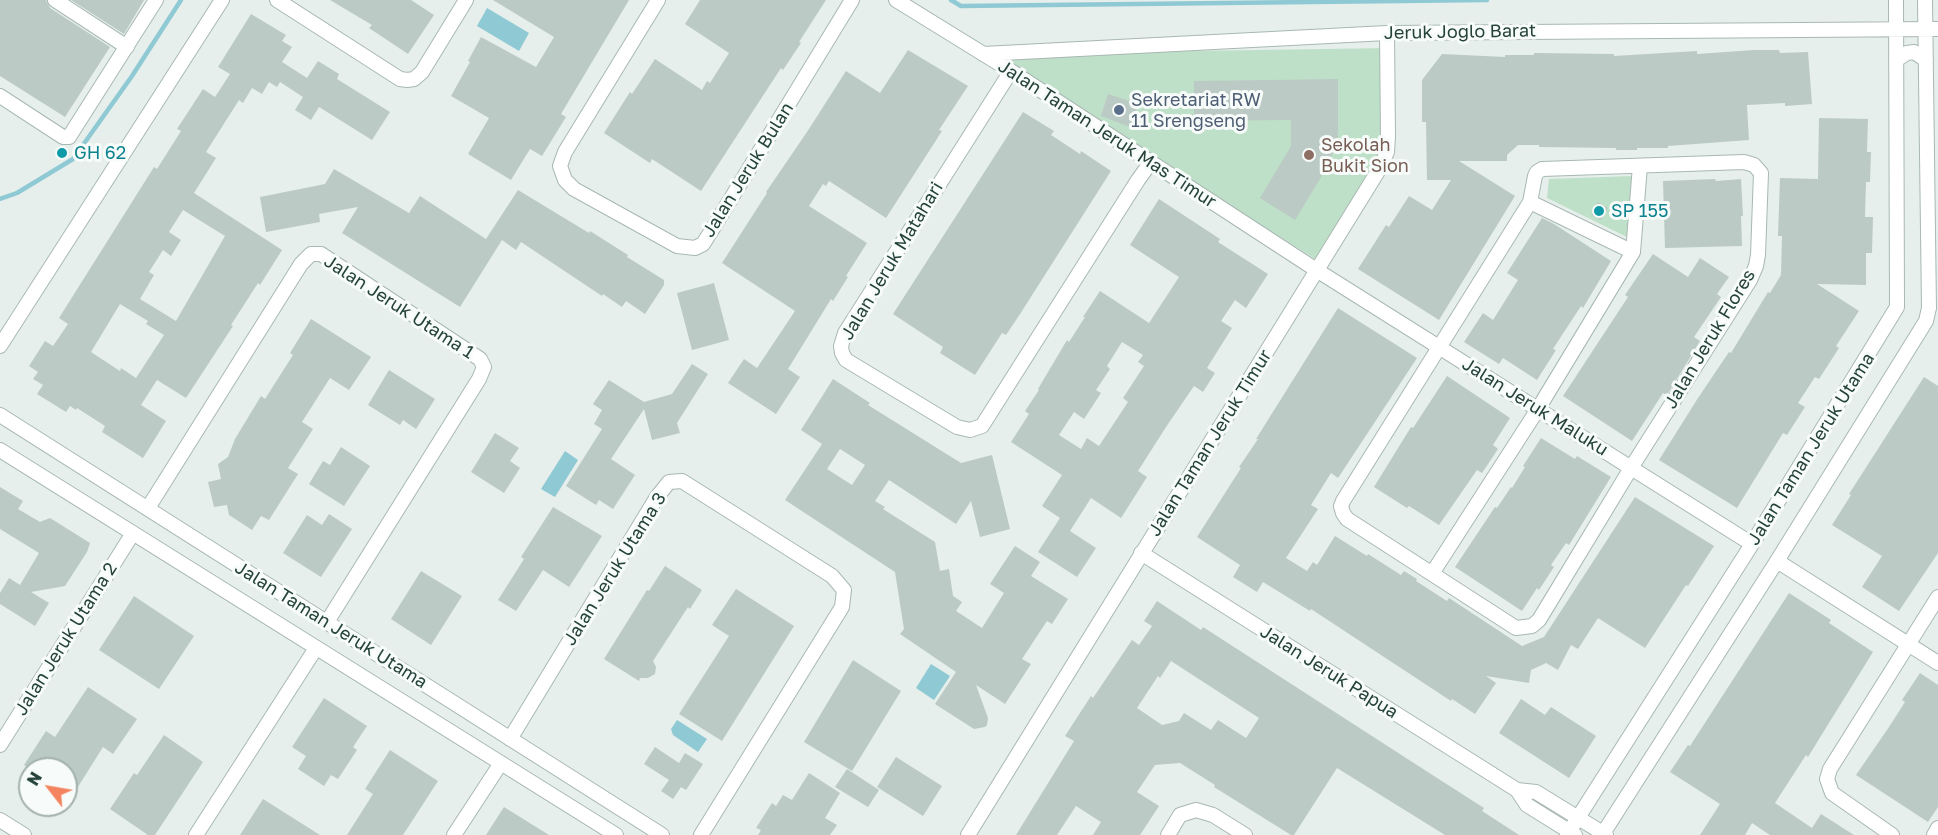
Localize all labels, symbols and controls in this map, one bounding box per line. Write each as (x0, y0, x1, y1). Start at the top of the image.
street label: Jeruk Joglo Barat (1384, 20, 1536, 44)
street label: Jalan Taman Jeruk Mas Timur (994, 55, 1220, 213)
place label: Sekretariat RW 11 Srengseng (1131, 89, 1261, 132)
street label: Jalan Jeruk Bulan (698, 99, 798, 241)
marker: Sekretariat RW 11 Srengseng (1112, 103, 1126, 117)
place label: Sekolah Bukit Sion (1321, 134, 1409, 176)
place label: GH 62 (74, 142, 126, 164)
marker: GH 62 (55, 146, 69, 160)
marker: Sekolah Bukit Sion (1302, 148, 1316, 162)
street label: Jalan Jeruk Matahari (836, 178, 948, 344)
place label: SP 155 (1611, 200, 1668, 222)
marker: SP 155 (1592, 204, 1606, 218)
street label: Jalan Jeruk Utama 1 (320, 250, 478, 364)
street label: Jalan Jeruk Flores (1660, 265, 1760, 413)
street label: Jalan Taman Jeruk Timur (1144, 346, 1276, 540)
street label: Jalan Taman Jeruk Utama (1743, 349, 1879, 549)
street label: Jalan Jeruk Maluku (1458, 353, 1612, 461)
street label: Jalan Jeruk Utama 3 (559, 489, 671, 649)
street label: Jalan Taman Jeruk Utama (231, 557, 431, 693)
street label: Jalan Jeruk Utama 2 (10, 559, 122, 719)
street label: Jalan Jeruk Papua (1256, 621, 1402, 723)
north arrow (18, 757, 78, 817)
text: N (23, 768, 46, 789)

